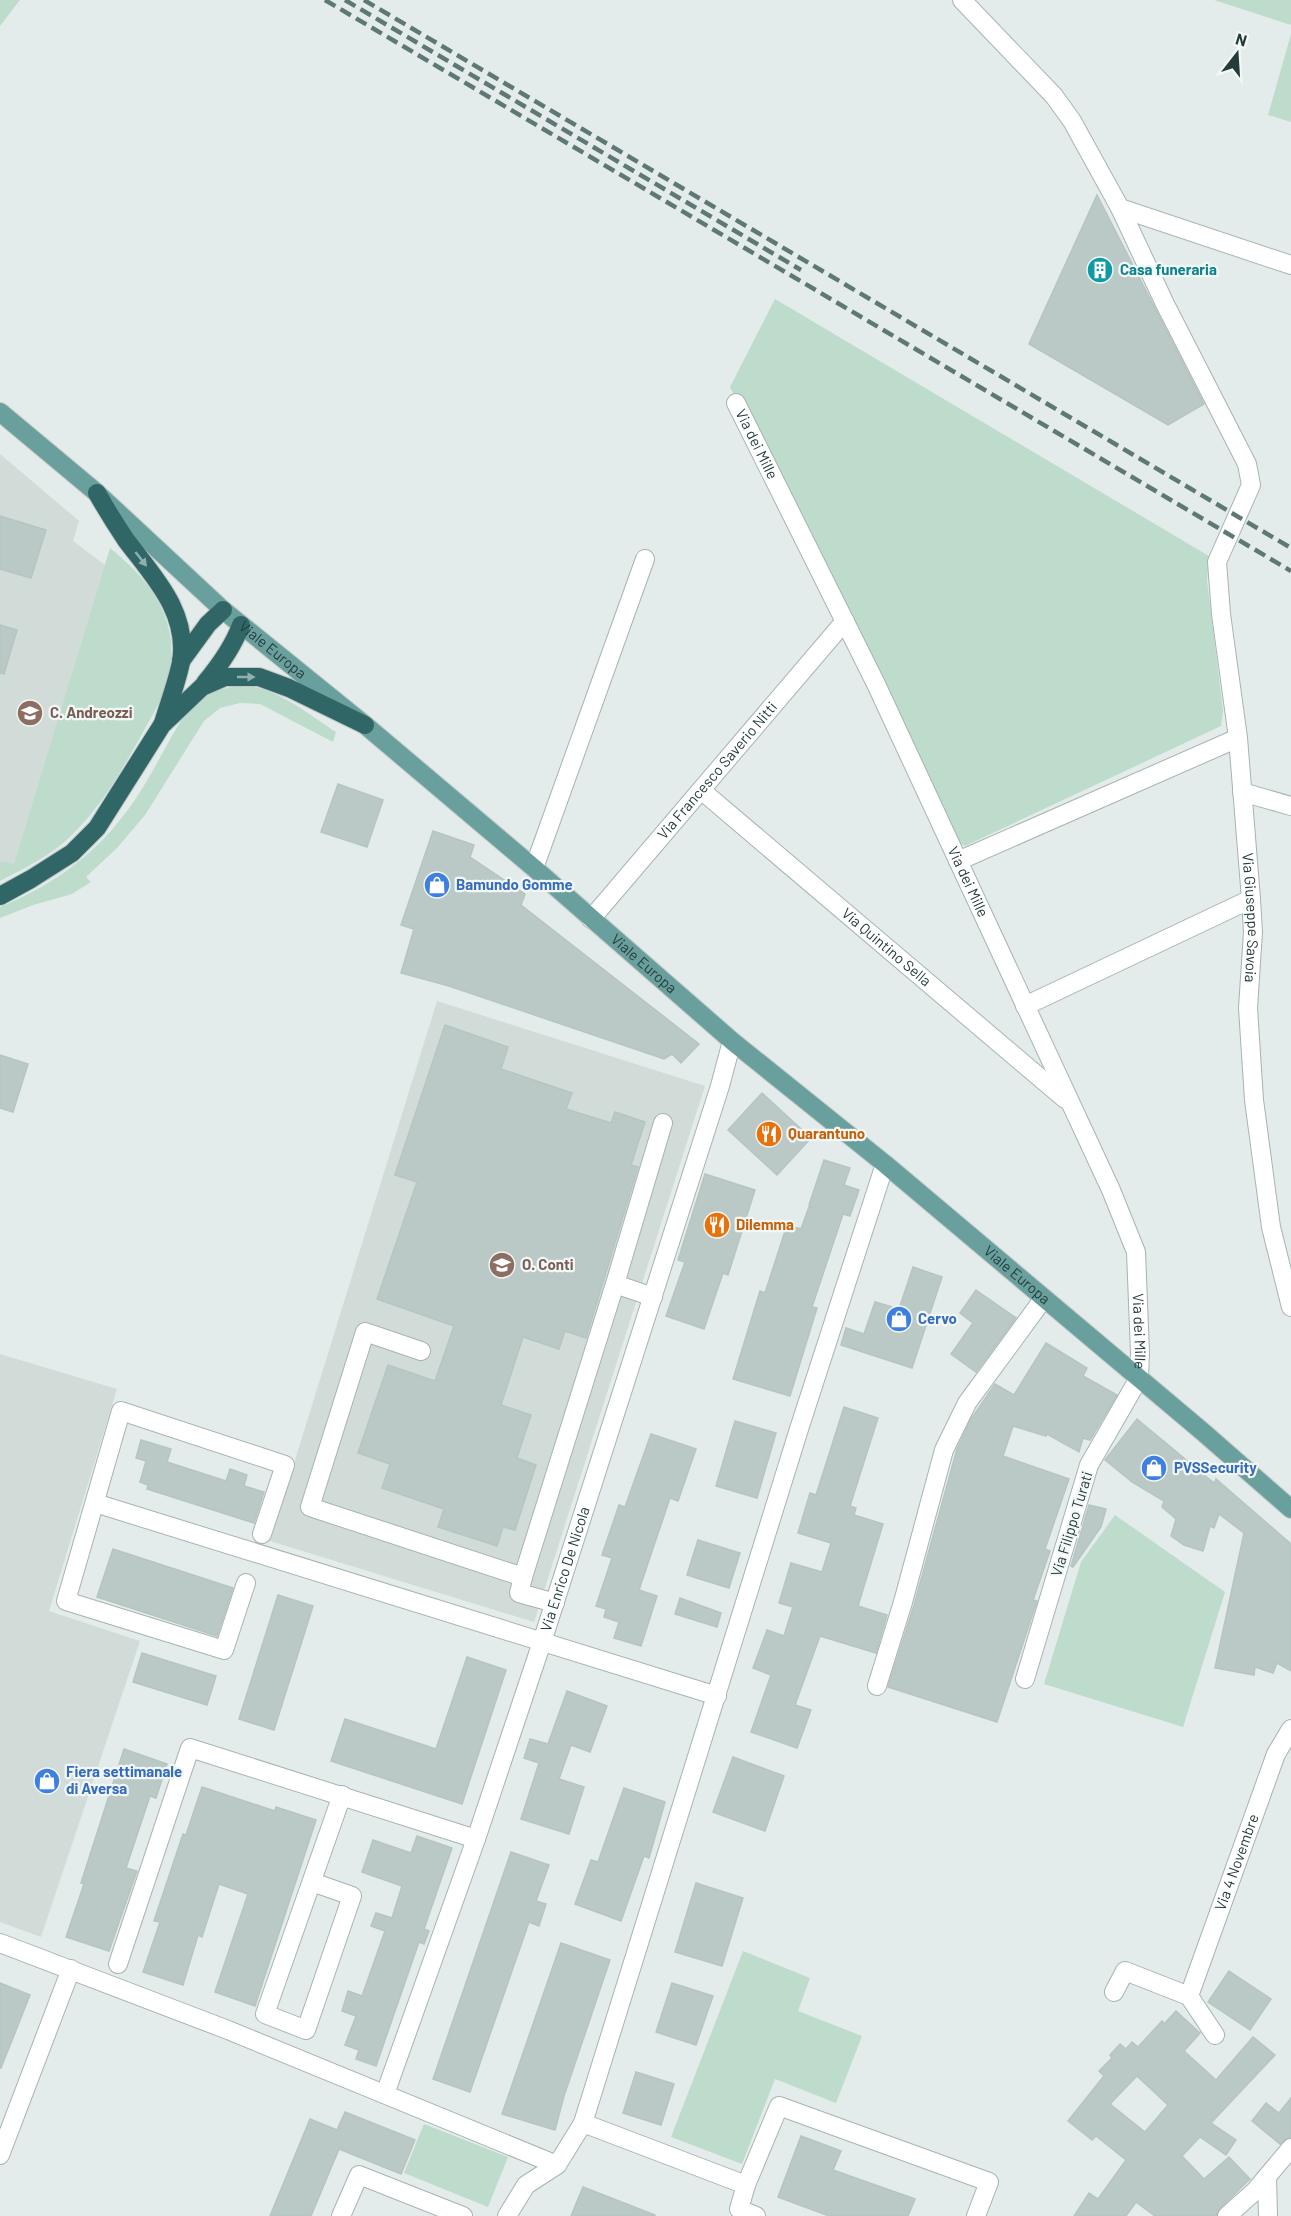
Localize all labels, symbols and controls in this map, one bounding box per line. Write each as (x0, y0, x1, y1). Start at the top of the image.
north arrow (1207, 24, 1267, 84)
text: N (1234, 29, 1249, 50)
building icon: Casa funeraria (1085, 255, 1115, 285)
place label: Casa funeraria (1120, 260, 1217, 278)
street label: Via dei Mille (732, 406, 782, 482)
one-way arrow (135, 551, 148, 567)
street label: Viale Europa (236, 617, 310, 682)
one-way arrow (236, 672, 255, 682)
street label: Via Francesco Saverio Nitti (653, 697, 780, 842)
school or university icon: C. Andreozzi (15, 698, 45, 728)
place label: C. Andreozzi (50, 703, 133, 721)
street label: Via dei Mille (945, 843, 993, 920)
street label: Via Giuseppe Savoia (1239, 852, 1263, 983)
shop icon: Bamundo Gomme (422, 870, 452, 900)
place label: Bamundo Gomme (456, 875, 573, 893)
street label: Via Quintino Sella (838, 903, 935, 990)
street label: Viale Europa (608, 929, 681, 997)
restaurant icon: Quarantuno (754, 1119, 784, 1149)
place label: Quarantuno (788, 1124, 865, 1142)
restaurant icon: Dilemma (702, 1210, 732, 1240)
place label: Dilemma (736, 1215, 794, 1233)
street label: Viale Europa (980, 1241, 1054, 1307)
school or university icon: O. Conti (487, 1250, 517, 1280)
place label: O. Conti (522, 1255, 574, 1273)
street label: Via dei Mille (1130, 1293, 1150, 1370)
shop icon: Cervo (884, 1304, 914, 1334)
place label: Cervo (918, 1309, 957, 1327)
shop icon: PVSSecurity (1139, 1453, 1169, 1483)
place label: PVSSecurity (1174, 1458, 1257, 1476)
street label: Via Filippo Turati (1047, 1469, 1096, 1578)
street label: Via Enrico De Nicola (536, 1504, 593, 1634)
place label: Fiera settimanale di Aversa (66, 1762, 182, 1797)
shop icon: Fiera settimanale di Aversa (32, 1766, 62, 1796)
street label: Via 4 Novembre (1210, 1811, 1262, 1913)

